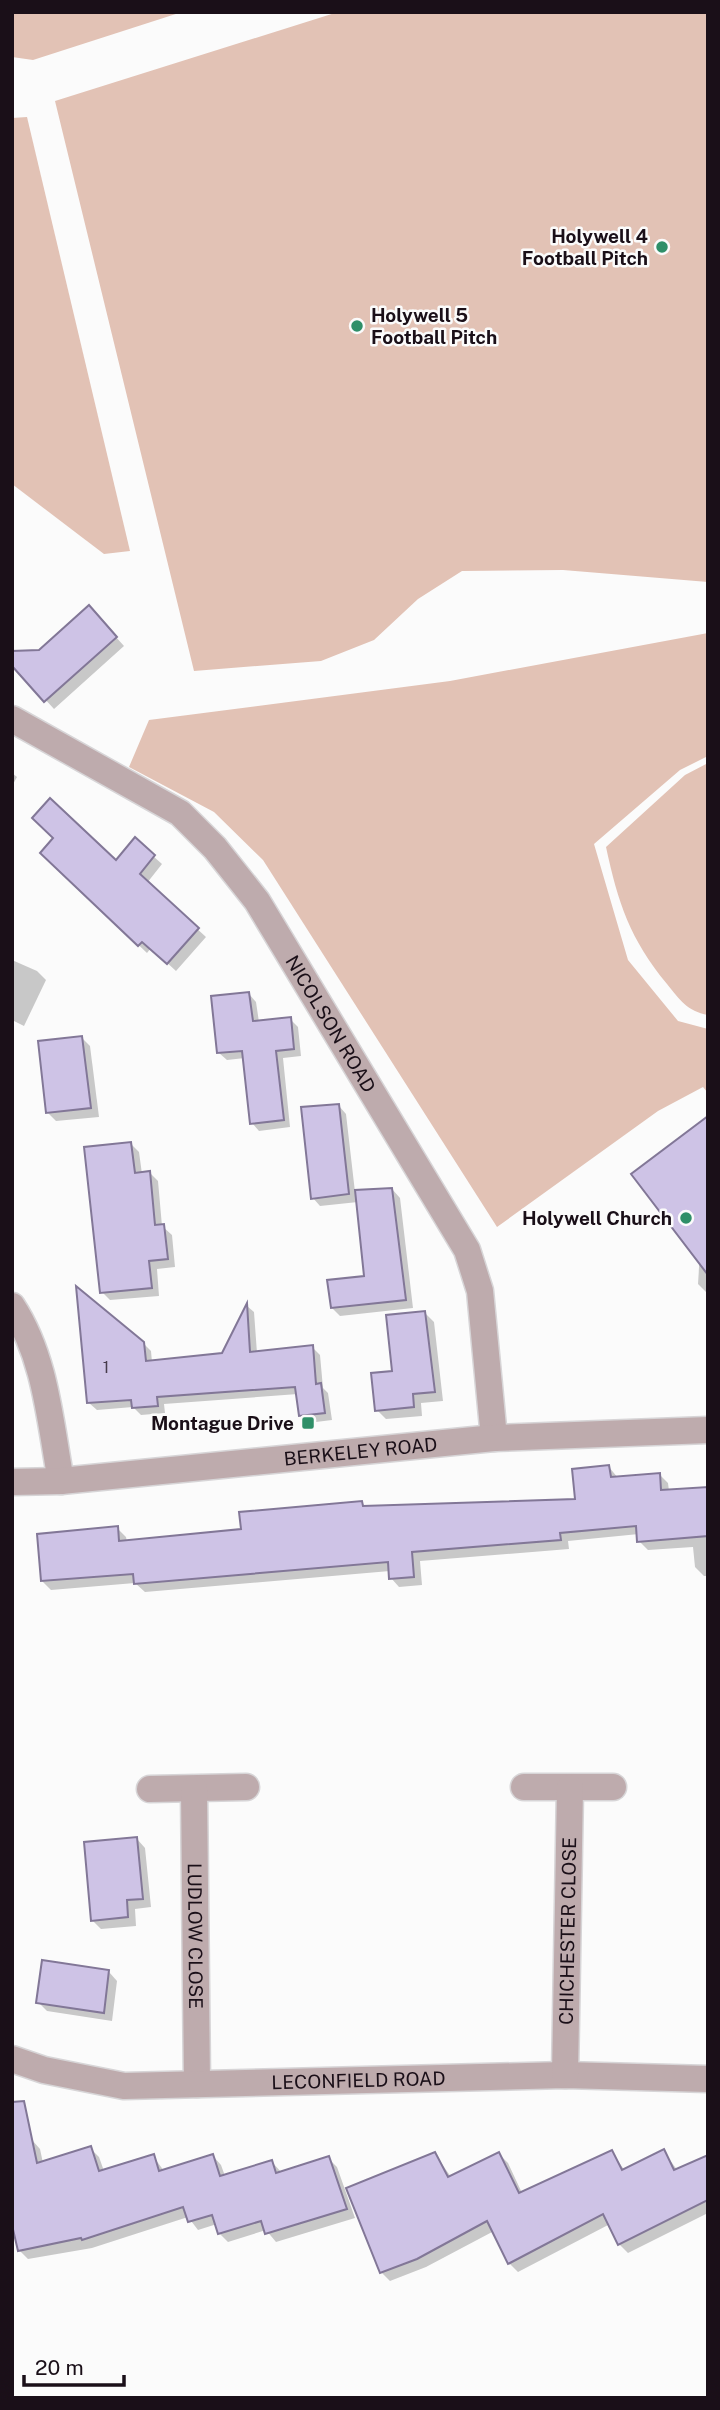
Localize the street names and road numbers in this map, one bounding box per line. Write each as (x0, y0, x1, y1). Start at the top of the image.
street label: NICOLSON ROAD (281, 951, 381, 1096)
street label: BERKELEY ROAD (283, 1433, 438, 1470)
street label: CHICHESTER CLOSE (555, 1837, 580, 2025)
street label: LUDLOW CLOSE (184, 1863, 207, 2009)
street label: LECONFIELD ROAD (271, 2067, 446, 2093)

